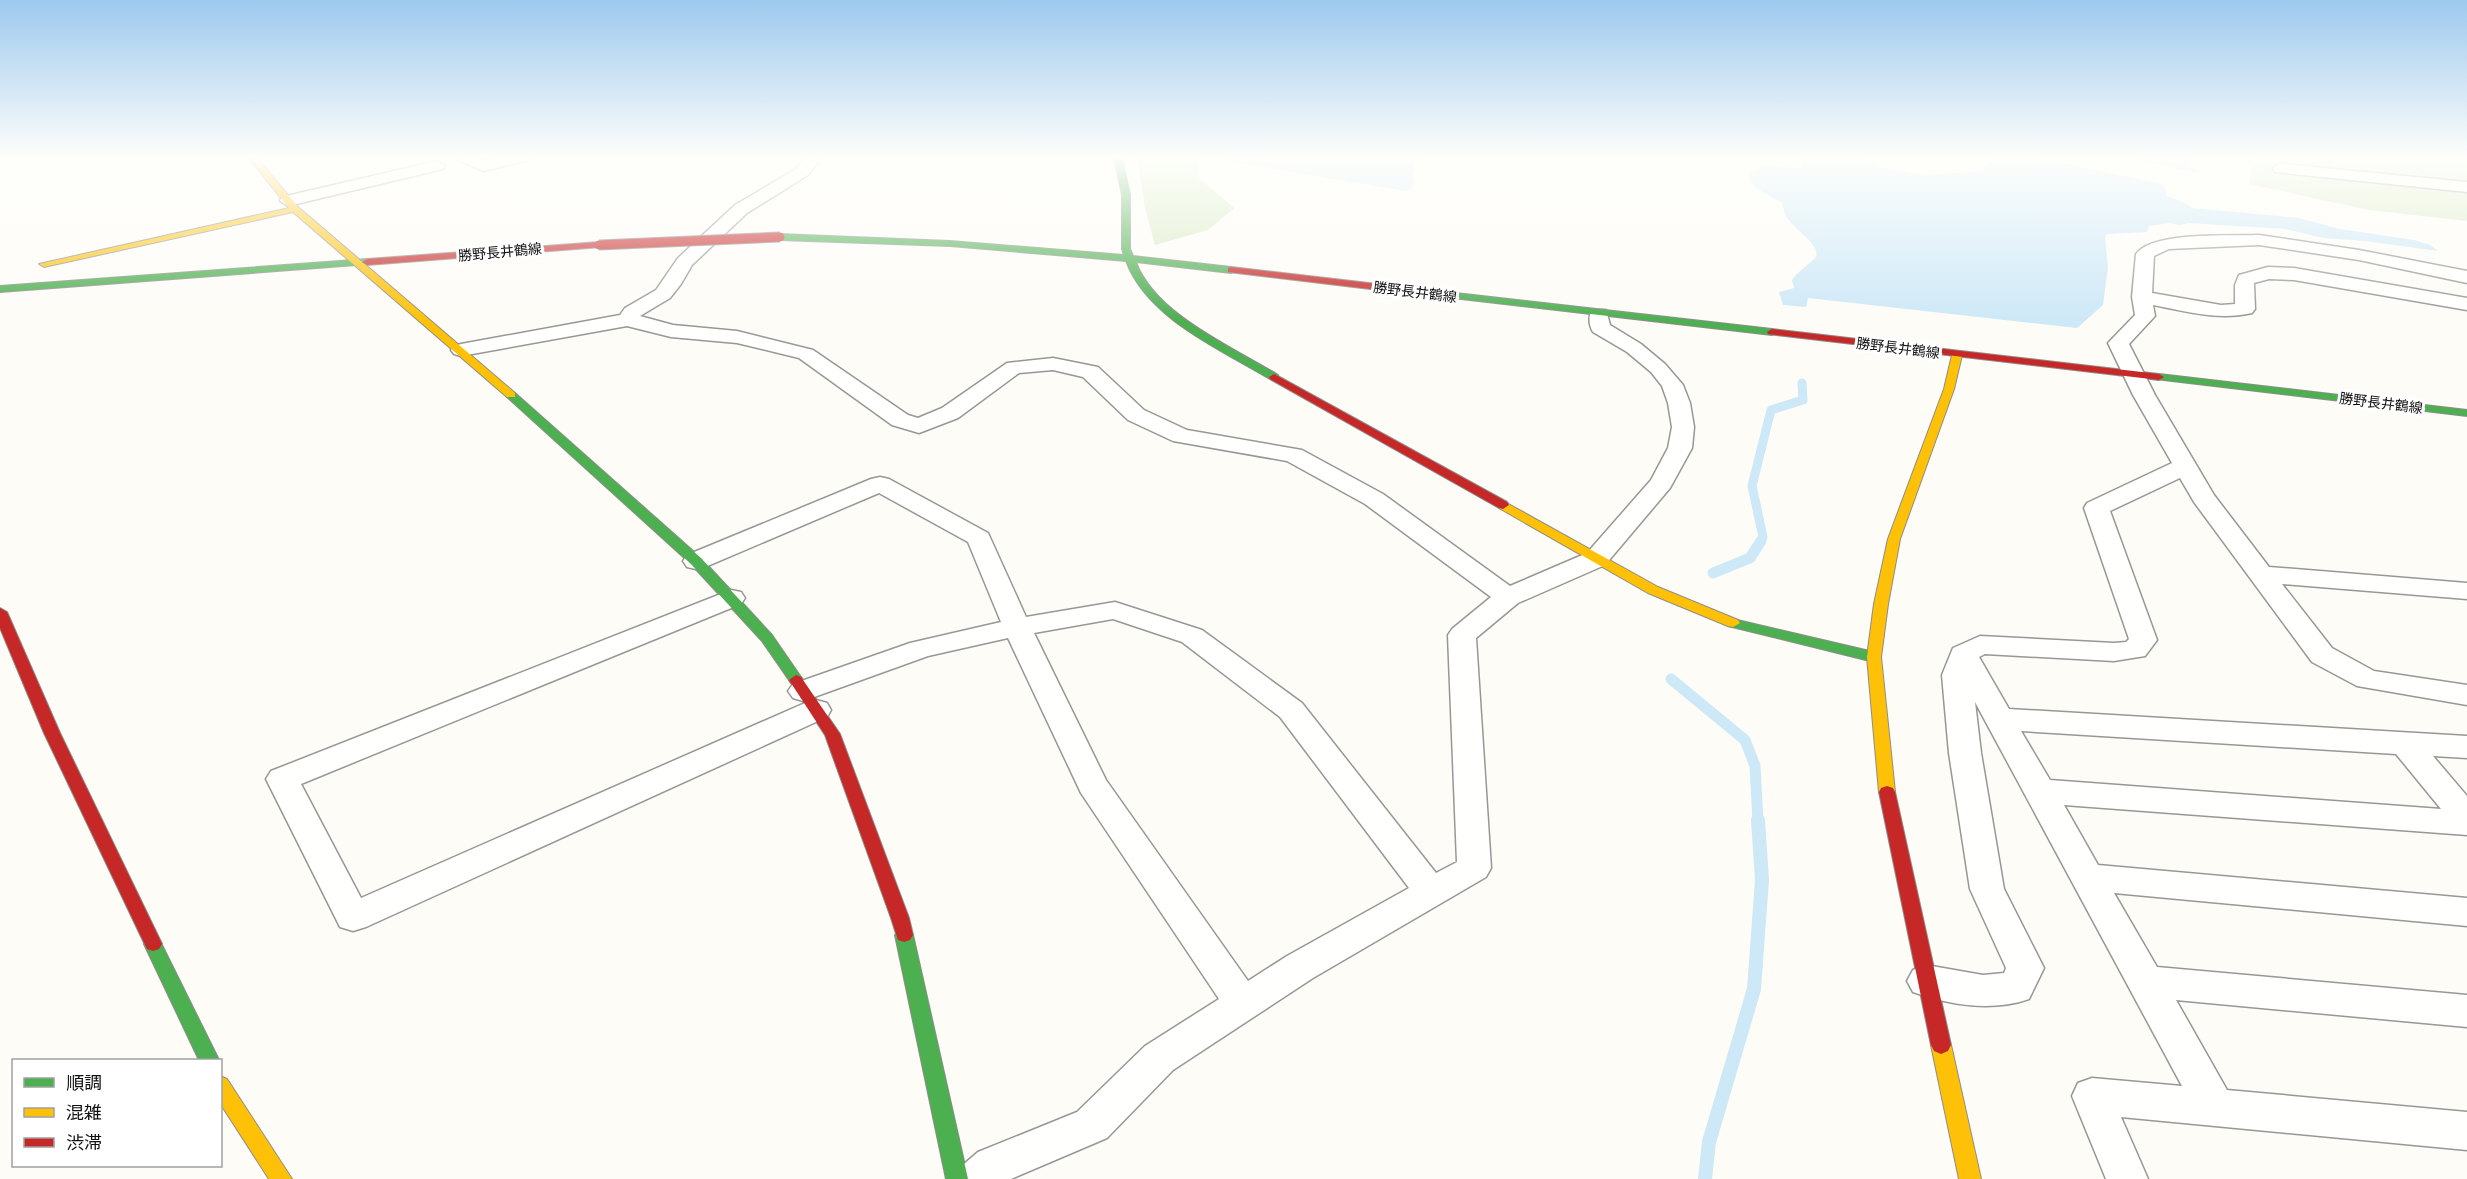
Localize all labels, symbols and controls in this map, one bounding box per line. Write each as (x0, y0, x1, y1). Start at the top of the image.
street label: 勝野長井鶴線 (457, 238, 543, 266)
street label: 勝野長井鶴線 (1372, 277, 1458, 307)
street label: 勝野長井鶴線 (1855, 333, 1941, 363)
street label: 勝野長井鶴線 (2338, 388, 2424, 418)
legend (12, 1059, 222, 1167)
text: 順調 (66, 1070, 102, 1095)
text: 混雑 (66, 1100, 102, 1125)
text: 渋滞 (66, 1130, 102, 1155)

